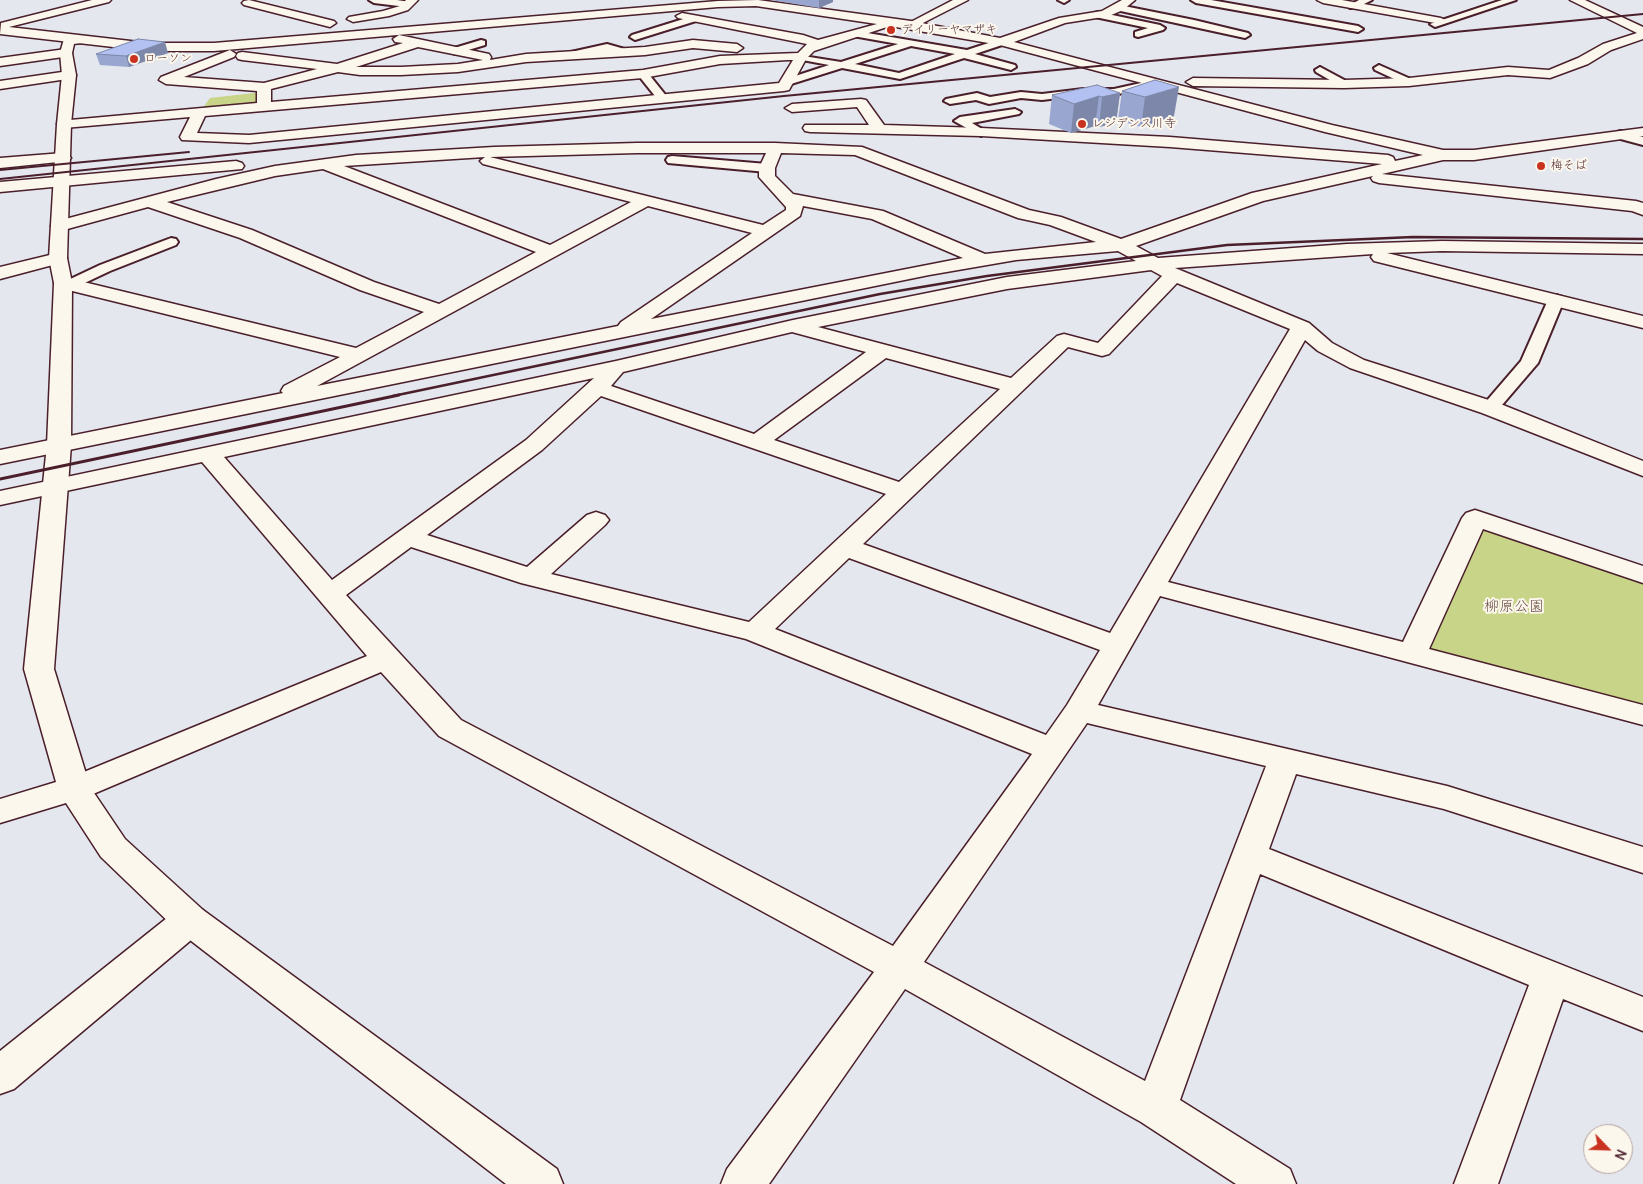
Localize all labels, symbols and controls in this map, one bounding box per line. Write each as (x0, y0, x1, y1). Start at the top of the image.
place label: デイリーヤマザキ (901, 23, 997, 37)
marker: デイリーヤマザキ (885, 24, 897, 36)
place label: ローソン (144, 52, 192, 66)
marker: ローソン (128, 53, 140, 65)
place label: レジデンス川寺 (1092, 117, 1176, 131)
marker: レジデンス川寺 (1076, 118, 1088, 130)
place label: 梅そば (1551, 159, 1587, 173)
marker: 梅そば (1535, 160, 1547, 172)
park label: 柳原公園 (1484, 598, 1544, 616)
north arrow (1583, 1124, 1633, 1174)
text: N (1611, 1147, 1631, 1163)

